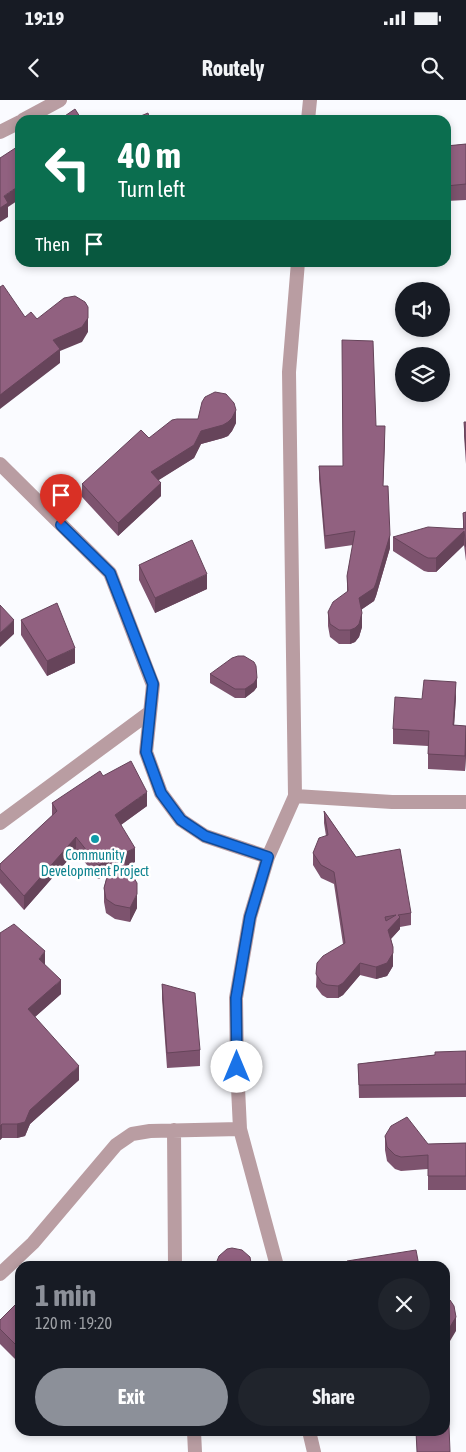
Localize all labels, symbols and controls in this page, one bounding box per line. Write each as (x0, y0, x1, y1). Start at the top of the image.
text: 19:19 (25, 7, 64, 29)
icon: back (20, 54, 48, 82)
icon: search (418, 54, 446, 82)
text: Routely (202, 55, 264, 81)
icon: left (35, 135, 100, 200)
text: 40 m (118, 135, 181, 175)
text: Turn left (118, 176, 185, 202)
icon: arrive (80, 230, 108, 258)
text: Then (35, 233, 70, 255)
map controls (395, 282, 450, 402)
button: sound (395, 282, 450, 337)
button: layers (395, 347, 450, 402)
pin (40, 474, 82, 525)
icon: arrive (47, 481, 75, 509)
marker: Community Development Project (89, 833, 101, 845)
place label: Community Development Project (41, 847, 149, 879)
position arrow (210, 1040, 262, 1092)
text: 1 min (35, 1278, 96, 1312)
button: close (378, 1278, 430, 1330)
text: 120 m · 19:20 (35, 1314, 112, 1332)
button: Exit (35, 1368, 228, 1426)
button: Share (238, 1368, 430, 1426)

